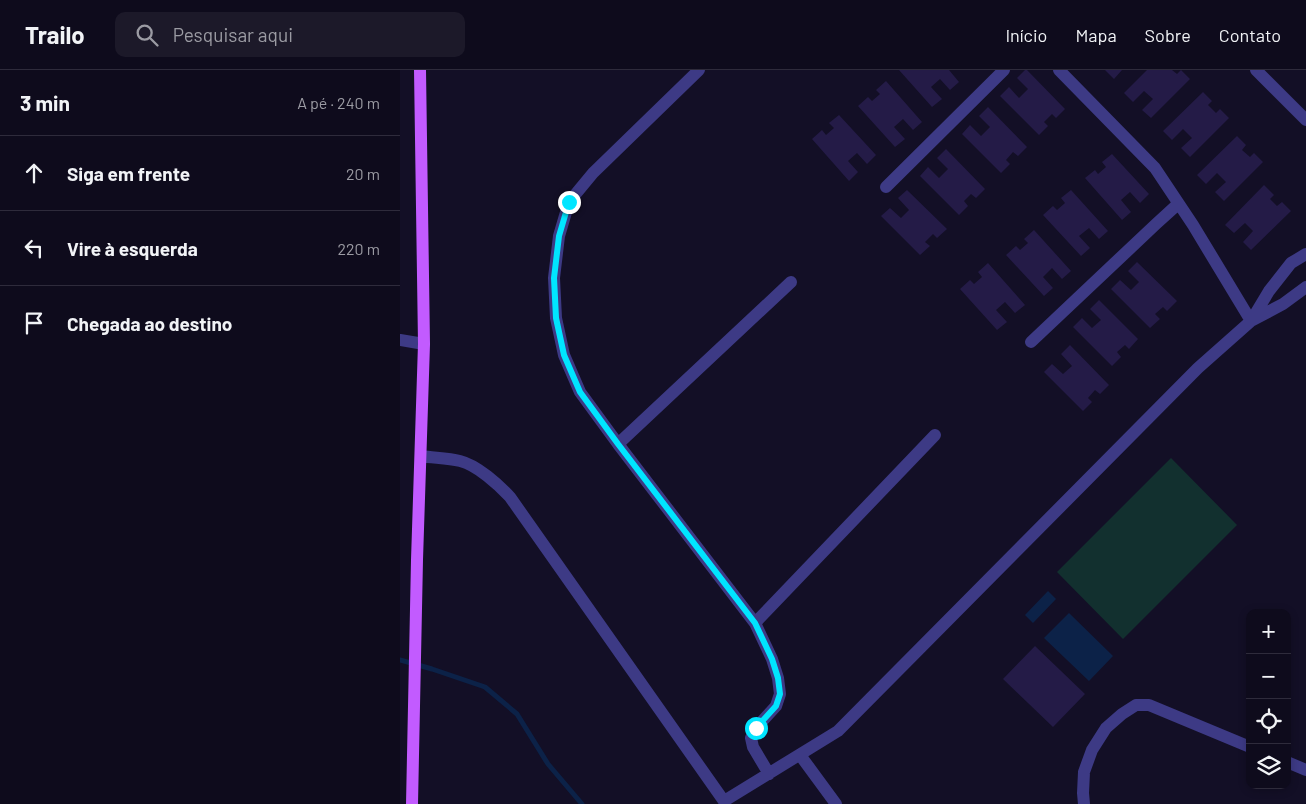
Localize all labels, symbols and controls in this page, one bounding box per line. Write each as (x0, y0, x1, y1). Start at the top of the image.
search box (115, 12, 465, 57)
text: Trailo (25, 20, 85, 49)
icon: search (133, 21, 161, 49)
text: Pesquisar aqui (173, 23, 293, 46)
text: Início (1005, 24, 1047, 46)
text: Mapa (1075, 24, 1117, 46)
text: Sobre (1145, 24, 1191, 46)
text: Contato (1219, 24, 1281, 46)
text: 3 min (20, 90, 70, 115)
text: A pé · 240 m (297, 93, 380, 112)
icon: ahead (20, 159, 48, 187)
text: Siga em frente (67, 162, 190, 185)
text: 20 m (346, 164, 380, 183)
route end (558, 191, 581, 214)
icon: left (20, 234, 48, 262)
text: Vire à esquerda (67, 237, 198, 260)
text: 220 m (337, 239, 380, 258)
icon: arrive (20, 309, 48, 337)
text: Chegada ao destino (67, 312, 232, 335)
map controls (1246, 609, 1291, 789)
button: + (1246, 609, 1291, 654)
button: − (1246, 654, 1291, 699)
button: locate (1246, 699, 1291, 744)
route start (745, 717, 768, 740)
button: layers (1246, 744, 1291, 789)

